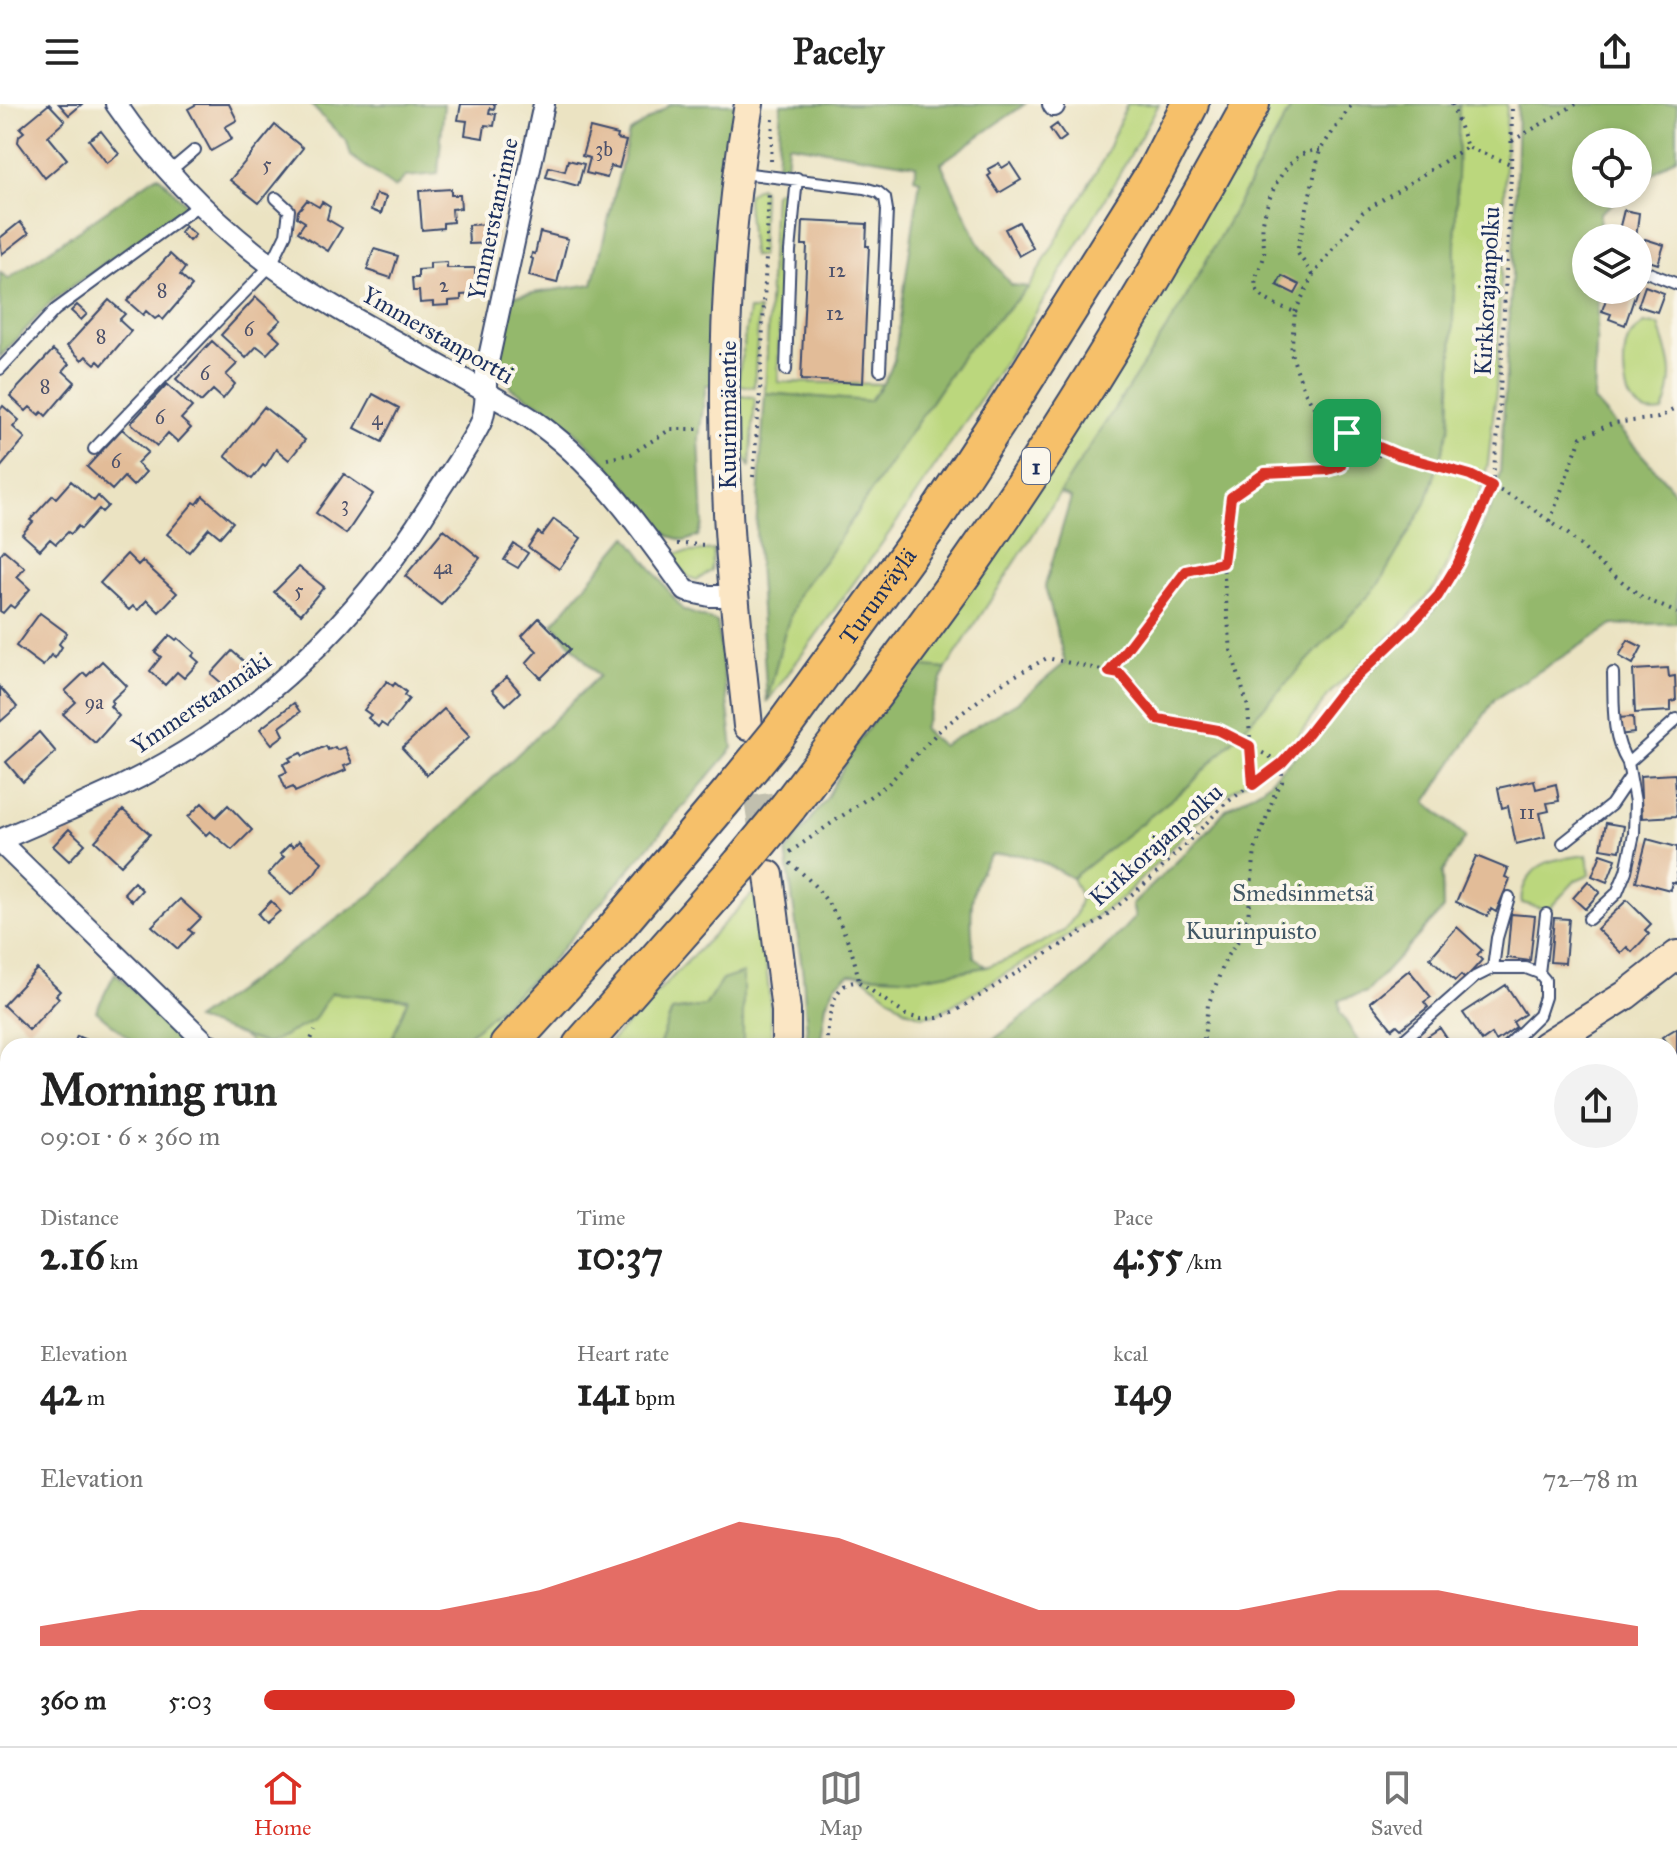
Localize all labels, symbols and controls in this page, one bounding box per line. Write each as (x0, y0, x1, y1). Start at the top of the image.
icon: menu (40, 30, 84, 74)
text: Pacely (793, 30, 884, 74)
icon: share (1593, 30, 1637, 74)
map controls (1572, 128, 1652, 304)
button: locate (1572, 128, 1652, 208)
street label: Ymmerstanrinne (461, 135, 525, 303)
house number: 3b (595, 137, 613, 161)
house number: 5 (262, 152, 272, 176)
street label: Kirkkorajanpolku (1468, 205, 1506, 376)
button: layers (1572, 224, 1652, 304)
house number: 12 (828, 258, 846, 282)
house number: 2 (439, 273, 449, 297)
house number: 8 (157, 278, 167, 302)
street label: Ymmerstanportti (357, 279, 520, 391)
house number: 12 (826, 301, 844, 325)
house number: 6 (244, 317, 255, 341)
house number: 8 (96, 324, 106, 348)
street label: Kuurinmäentie (713, 341, 743, 489)
house number: 6 (200, 361, 211, 385)
house number: 8 (40, 374, 50, 398)
pin (1313, 399, 1381, 467)
house number: 6 (155, 405, 166, 429)
house number: 4 (371, 406, 383, 430)
icon: arrive (1325, 411, 1369, 455)
road number: 1 (1022, 448, 1050, 484)
house number: 6 (111, 449, 122, 473)
house number: 3 (341, 492, 349, 516)
street label: Turunväylä (833, 541, 924, 651)
house number: 4a (433, 555, 453, 579)
house number: 5 (294, 578, 304, 602)
street label: Ymmerstanmäki (125, 645, 277, 761)
house number: 9a (84, 690, 104, 714)
street label: Kirkkorajanpolku (1083, 777, 1229, 913)
house number: 11 (1519, 800, 1535, 824)
park label: Smedsinmetsä (1232, 878, 1375, 908)
park label: Kuurinpuisto (1185, 916, 1317, 946)
text: Morning run (40, 1063, 277, 1117)
button: share (1554, 1064, 1638, 1148)
text: 09:01 · 6 × 360 m (40, 1120, 220, 1152)
text: Distance (40, 1204, 119, 1231)
text: Time (577, 1204, 625, 1231)
text: Pace (1113, 1204, 1153, 1231)
text: 2.16 (40, 1231, 105, 1280)
text: 10:37 (577, 1231, 663, 1280)
text: 4:55 (1113, 1231, 1183, 1280)
text: km (105, 1248, 139, 1275)
text: /km (1183, 1248, 1222, 1275)
text: Elevation (40, 1340, 127, 1367)
text: Heart rate (577, 1340, 669, 1367)
text: kcal (1113, 1340, 1148, 1367)
text: 42 (40, 1367, 82, 1416)
text: 141 (577, 1367, 631, 1416)
text: 149 (1113, 1367, 1173, 1416)
text: m (82, 1384, 105, 1411)
text: bpm (631, 1384, 675, 1411)
text: Elevation (40, 1462, 143, 1494)
text: 72–78 m (1543, 1462, 1638, 1494)
text: 360 m (40, 1684, 106, 1716)
text: 5:03 (168, 1684, 212, 1716)
tab: Home (254, 1766, 311, 1841)
tab: Map (819, 1766, 863, 1841)
tab: Saved (1371, 1766, 1423, 1841)

